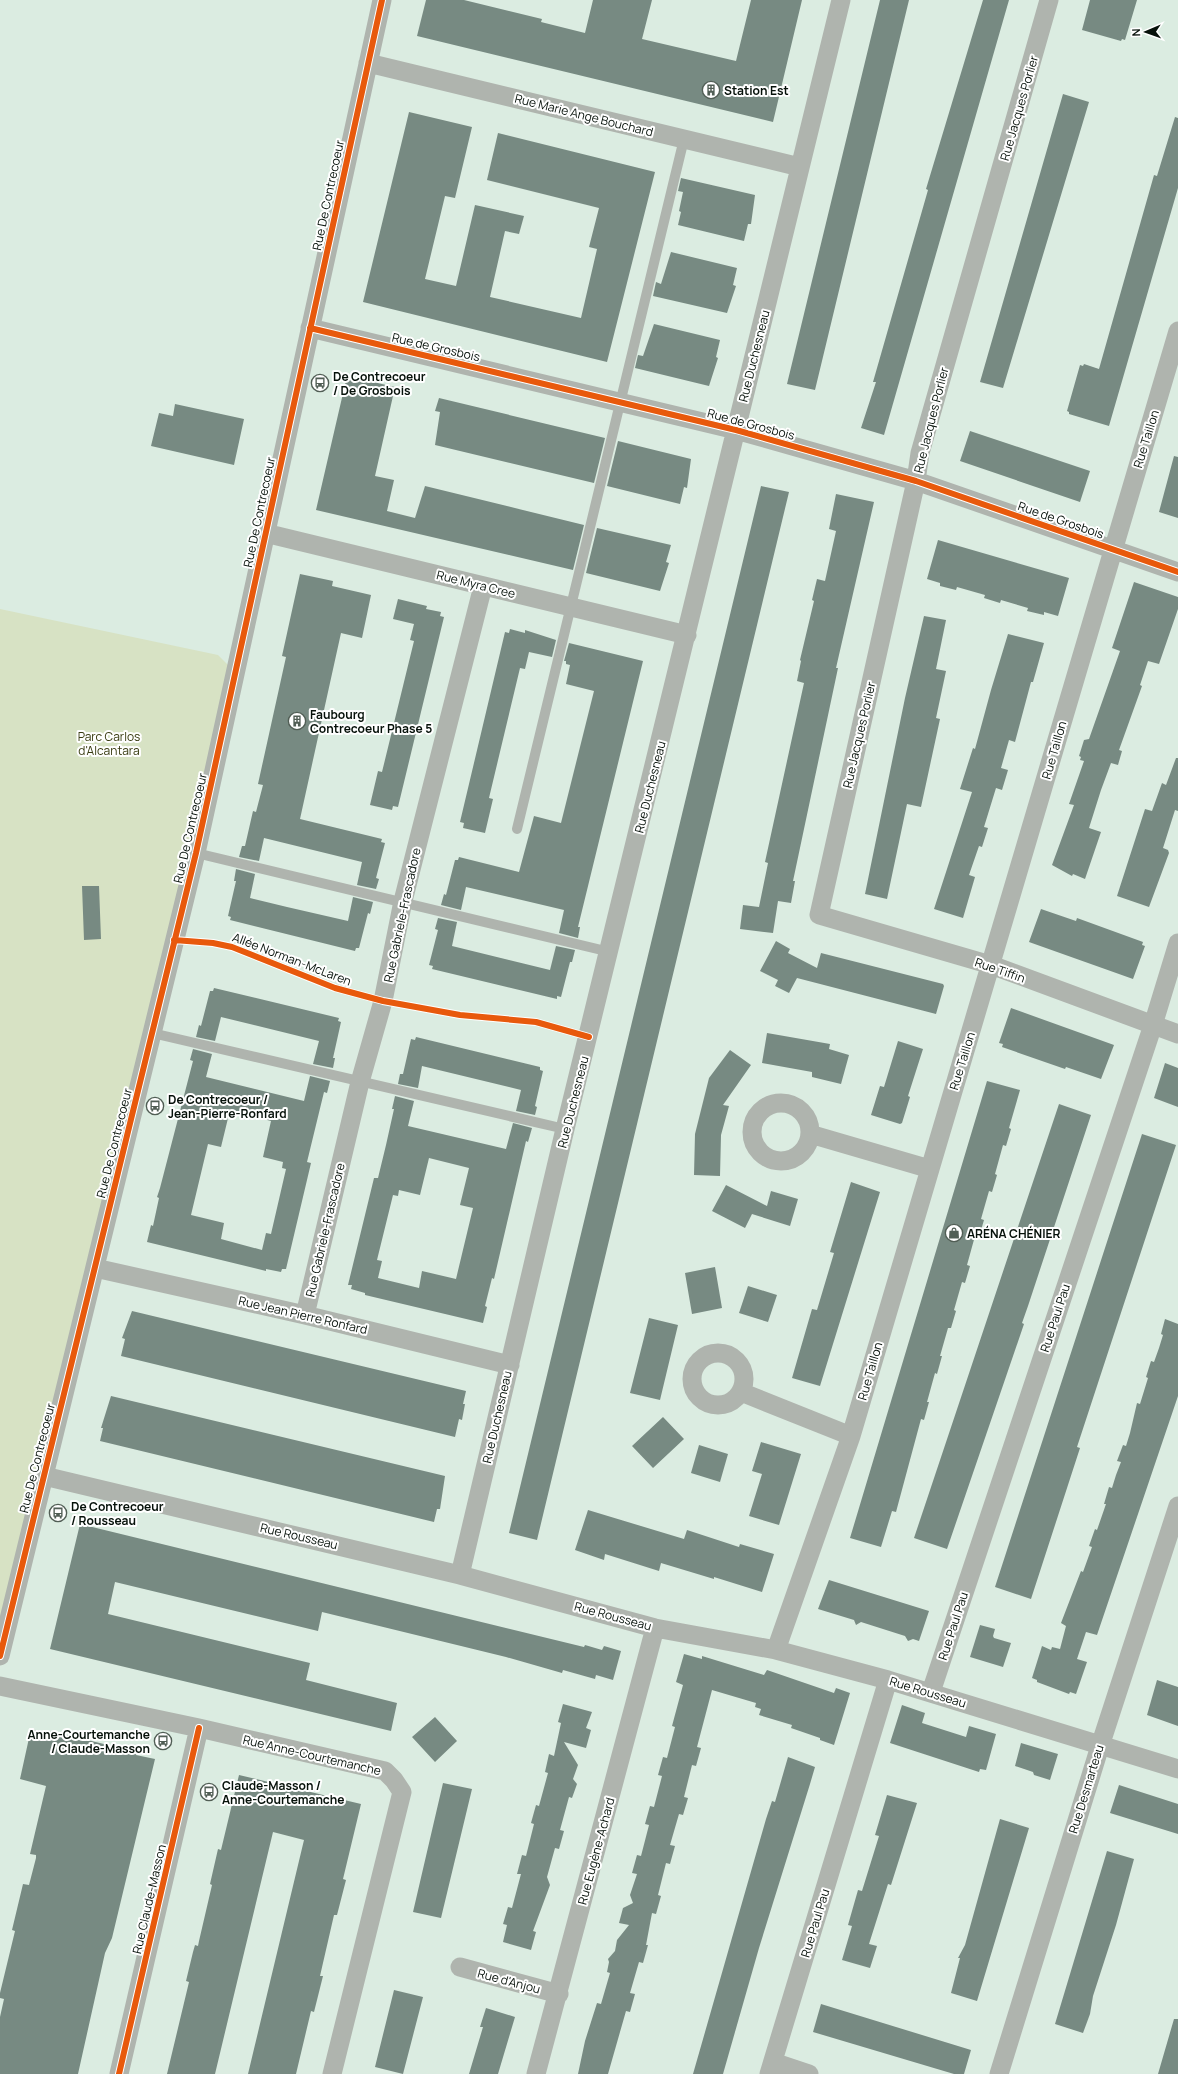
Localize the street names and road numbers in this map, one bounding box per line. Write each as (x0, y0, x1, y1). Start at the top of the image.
street label: Rue Jacques Porlier (996, 53, 1042, 162)
street label: Rue Marie Ange Bouchard (513, 90, 655, 140)
street label: Rue De Contrecoeur (308, 138, 348, 252)
street label: Rue Duchesneau (734, 308, 774, 404)
street label: Rue de Grosbois (390, 329, 482, 365)
street label: Rue Jacques Porlier (910, 365, 953, 475)
street label: Rue de Grosbois (705, 404, 797, 444)
street label: Rue Taillon (1129, 408, 1163, 470)
street label: Rue De Contrecoeur (239, 455, 279, 569)
street label: Rue de Grosbois (1016, 497, 1106, 543)
street label: Rue Myra Cree (435, 566, 517, 602)
street label: Rue Jacques Porlier (839, 680, 880, 790)
street label: Rue Taillon (1038, 719, 1070, 781)
street label: Rue Duchesneau (630, 739, 670, 835)
street label: Rue De Contrecoeur (169, 771, 211, 885)
street label: Rue Gabriele-Frascadore (379, 846, 425, 984)
street label: Allée Norman-McLaren (230, 928, 354, 990)
street label: Rue Tiffin (973, 953, 1027, 987)
street label: Rue Taillon (945, 1030, 979, 1092)
street label: Rue Duchesneau (553, 1054, 593, 1150)
street label: Rue De Contrecoeur (92, 1086, 136, 1200)
street label: Rue Gabriele-Frascadore (301, 1161, 349, 1299)
street label: Rue Paul Pau (1036, 1282, 1074, 1354)
street label: Rue Jean Pierre Ronfard (237, 1292, 369, 1338)
street label: Rue Taillon (854, 1340, 886, 1402)
street label: Rue Duchesneau (478, 1369, 516, 1465)
street label: Rue De Contrecoeur (15, 1401, 59, 1515)
street label: Rue Rousseau (259, 1519, 339, 1553)
street label: Rue Paul Pau (934, 1590, 972, 1662)
street label: Rue Rousseau (573, 1598, 653, 1634)
street label: Rue Rousseau (888, 1672, 968, 1712)
street label: Rue Anne-Courtemanche (241, 1731, 383, 1779)
street label: Rue Desmarteau (1064, 1743, 1108, 1835)
street label: Rue Eugène-Achard (574, 1796, 618, 1906)
street label: Rue Claude-Masson (128, 1843, 170, 1955)
street label: Rue Paul Pau (797, 1887, 833, 1959)
street label: Rue d'Anjou (476, 1964, 542, 1998)

